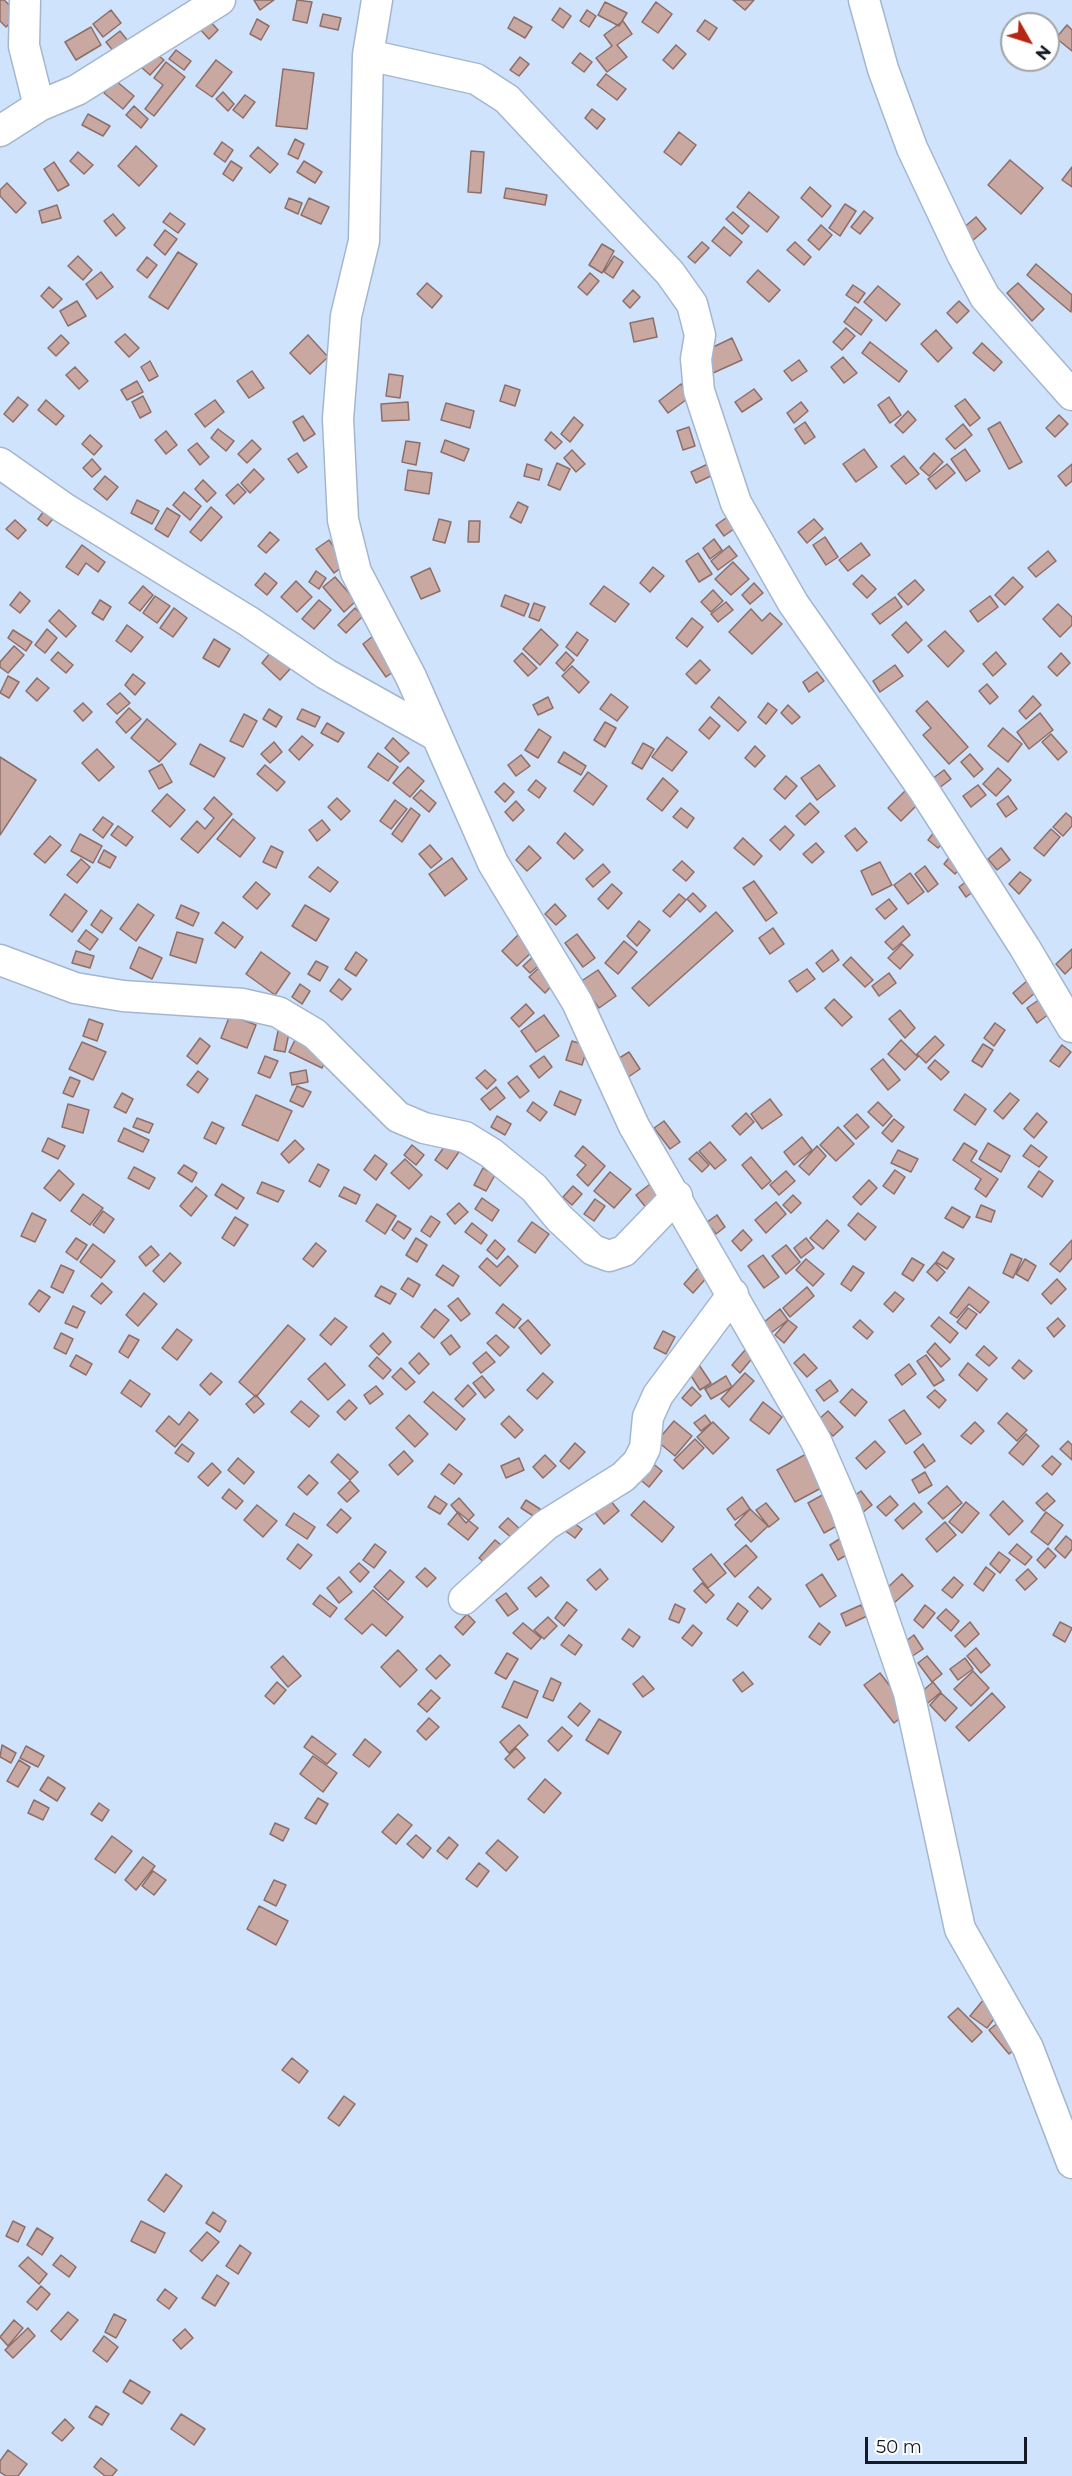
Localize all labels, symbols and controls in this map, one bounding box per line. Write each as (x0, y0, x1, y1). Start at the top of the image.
north arrow (1000, 12, 1060, 72)
text: N (1031, 41, 1054, 63)
scale bar (868, 2425, 1030, 2463)
text: 50 m (876, 2436, 922, 2458)

